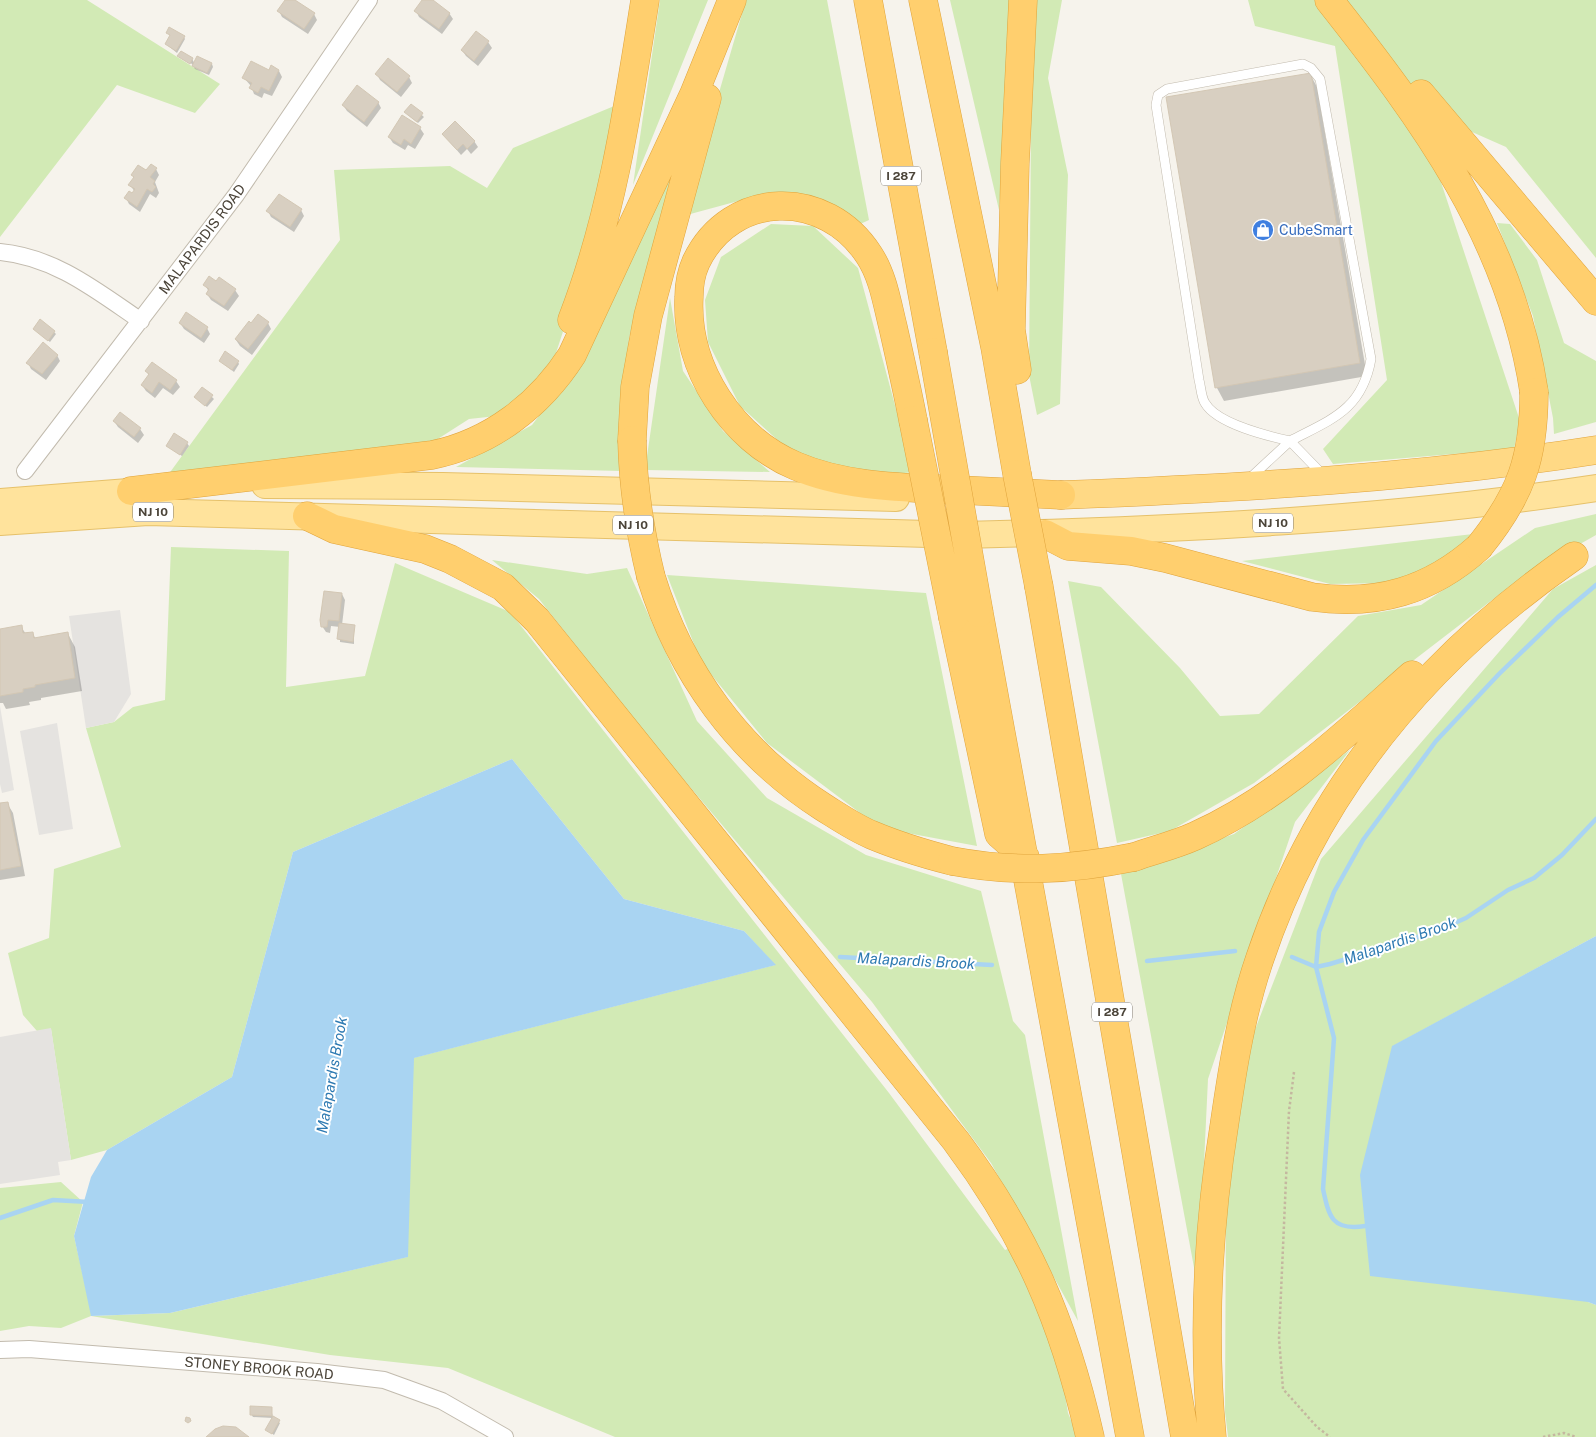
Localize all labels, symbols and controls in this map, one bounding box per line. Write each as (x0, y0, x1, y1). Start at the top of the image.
road number: I 287 (881, 167, 921, 186)
street label: MALAPARDIS ROAD (156, 181, 248, 297)
shop icon: CubeSmart (1251, 218, 1275, 242)
place label: CubeSmart (1279, 222, 1353, 238)
road number: NJ 10 (133, 502, 173, 522)
road number: NJ 10 (1253, 514, 1293, 532)
road number: NJ 10 (613, 516, 653, 534)
water label: Malapardis Brook (1341, 913, 1459, 968)
water label: Malapardis Brook (857, 949, 976, 972)
road number: I 287 (1092, 1002, 1132, 1022)
water label: Malapardis Brook (313, 1014, 350, 1135)
street label: STONEY BROOK ROAD (184, 1353, 334, 1383)

